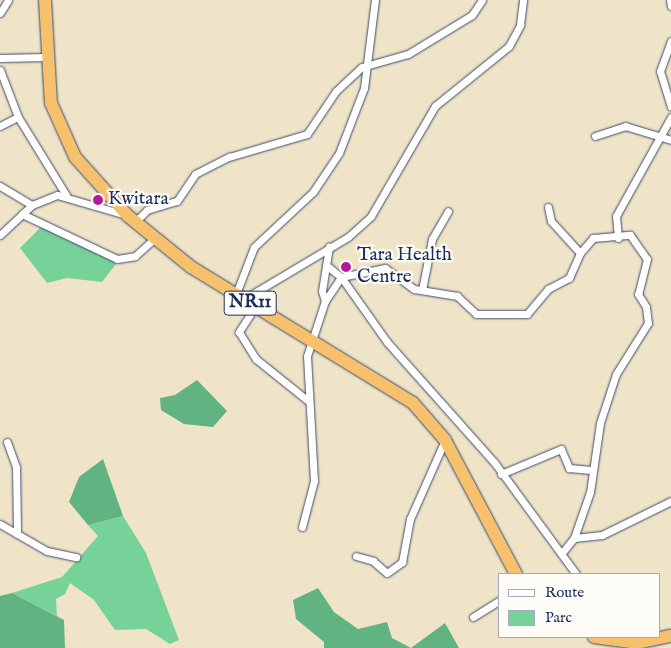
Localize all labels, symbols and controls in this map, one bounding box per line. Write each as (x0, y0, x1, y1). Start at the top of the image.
place label: Kwitara (108, 189, 169, 211)
marker: Kwitara (92, 194, 104, 206)
place label: Tara Health Centre (357, 245, 452, 289)
marker: Tara Health Centre (339, 260, 353, 274)
road number: NR11 (222, 288, 278, 318)
legend (498, 573, 661, 638)
text: Route (545, 583, 584, 602)
text: Parc (545, 608, 572, 627)

